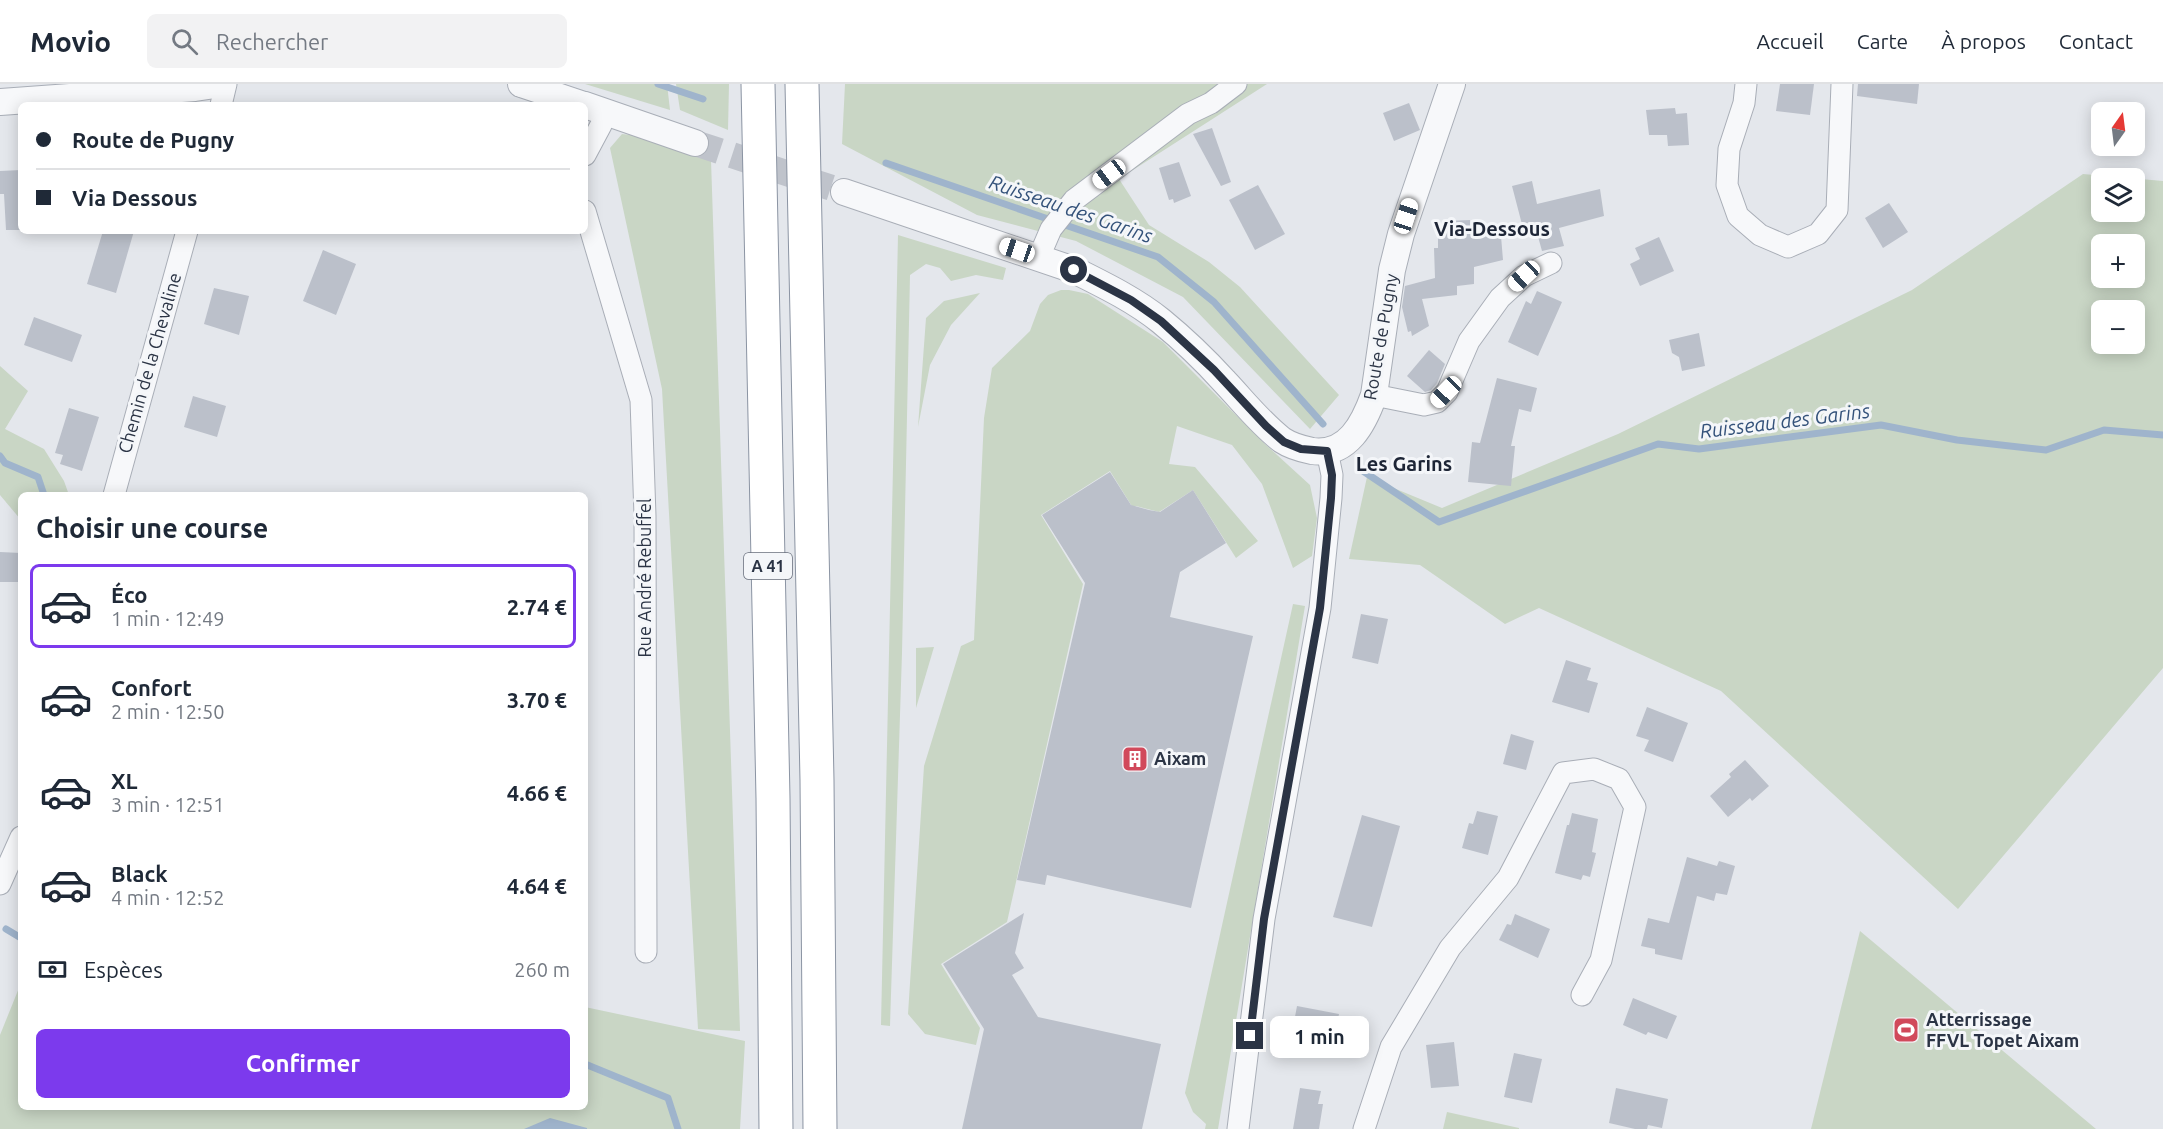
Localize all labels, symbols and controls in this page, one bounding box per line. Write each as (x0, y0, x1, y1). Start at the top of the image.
search box (147, 14, 567, 68)
icon: search (168, 25, 201, 58)
text: Movio (30, 26, 111, 57)
text: Rechercher (216, 29, 328, 54)
text: Accueil (1756, 29, 1824, 53)
text: Carte (1857, 29, 1908, 53)
text: À propos (1941, 29, 2026, 53)
text: Contact (2059, 29, 2133, 53)
north arrow (2091, 102, 2145, 156)
map controls (2091, 102, 2145, 354)
text: Route de Pugny (72, 127, 234, 152)
car (1089, 156, 1129, 192)
button: layers (2091, 168, 2145, 222)
water label: Ruisseau des Garins (986, 170, 1156, 247)
text: Via Dessous (72, 185, 197, 210)
car (1392, 196, 1420, 236)
district label: Via-Dessous (1434, 217, 1550, 240)
button: + (2091, 234, 2145, 288)
car (997, 236, 1037, 264)
route start (1060, 256, 1087, 283)
car (1505, 257, 1543, 295)
street label: Chemin de la Chevaline (114, 270, 184, 455)
street label: Route de Pugny (1359, 272, 1401, 402)
button: − (2091, 300, 2145, 354)
car (1427, 373, 1465, 411)
water label: Ruisseau des Garins (1698, 399, 1872, 442)
district label: Les Garins (1356, 452, 1452, 475)
street label: Rue André Rebuffel (634, 498, 654, 658)
text: Choisir une course (36, 513, 268, 543)
road number: A 41 (744, 553, 792, 579)
icon: car (39, 579, 93, 633)
text: Éco (111, 582, 148, 607)
text: 2.74 € (507, 594, 567, 619)
text: 1 min · 12:49 (111, 607, 225, 630)
icon: car (39, 672, 93, 726)
text: Confort (111, 675, 192, 700)
text: 3.70 € (507, 687, 567, 712)
text: 2 min · 12:50 (111, 700, 225, 723)
building icon: Aixam (1120, 744, 1150, 774)
place label: Aixam (1154, 748, 1206, 768)
icon: car (39, 765, 93, 819)
text: XL (111, 768, 138, 793)
text: 4.66 € (507, 780, 567, 805)
text: 3 min · 12:51 (111, 793, 225, 816)
icon: car (39, 858, 93, 912)
text: Black (111, 861, 168, 886)
text: 4.64 € (507, 873, 567, 898)
text: 4 min · 12:52 (111, 886, 225, 909)
icon: cash (36, 953, 69, 986)
text: Espèces (84, 957, 163, 982)
text: 260 m (514, 958, 570, 981)
place label: Atterrissage FFVL Topet Aixam (1926, 1009, 2079, 1050)
callout: 1 min (1271, 1015, 1370, 1057)
sports icon: Atterrissage FFVL Topet Aixam (1891, 1015, 1921, 1045)
route end (1236, 1022, 1263, 1049)
text: 1 min (1294, 1025, 1345, 1048)
button: Confirmer (36, 1029, 570, 1098)

